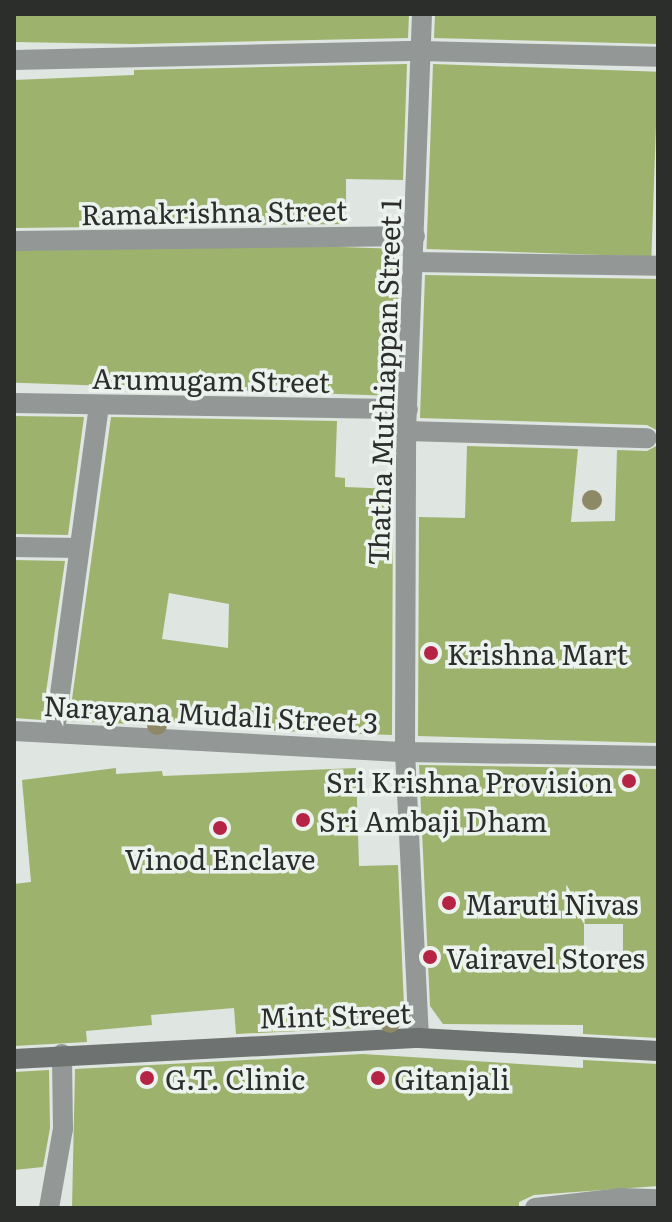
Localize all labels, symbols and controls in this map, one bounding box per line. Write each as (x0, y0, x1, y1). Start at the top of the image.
street label: Ramakrishna Street (80, 192, 348, 230)
street label: Thatha Muthiappan Street 1 (360, 198, 406, 566)
street label: Arumugam Street (92, 360, 330, 398)
place label: Krishna Mart (447, 636, 628, 670)
marker: Krishna Mart (422, 644, 440, 662)
street label: Narayana Mudali Street 3 (43, 687, 379, 739)
place label: Sri Krishna Provision (326, 764, 613, 798)
marker: Sri Krishna Provision (620, 772, 638, 790)
place label: Sri Ambaji Dham (319, 803, 547, 837)
marker: Sri Ambaji Dham (294, 811, 312, 829)
marker: Vinod Enclave (211, 819, 229, 837)
place label: Vinod Enclave (125, 841, 315, 875)
place label: Maruti Nivas (465, 886, 638, 920)
marker: Maruti Nivas (440, 894, 458, 912)
place label: Vairavel Stores (446, 940, 645, 974)
marker: Vairavel Stores (421, 948, 439, 966)
street label: Mint Street (259, 995, 411, 1033)
place label: G.T. Clinic (165, 1061, 305, 1095)
place label: Gitanjali (394, 1061, 510, 1095)
marker: G.T. Clinic (136, 1067, 158, 1089)
marker: Gitanjali (369, 1069, 387, 1087)

